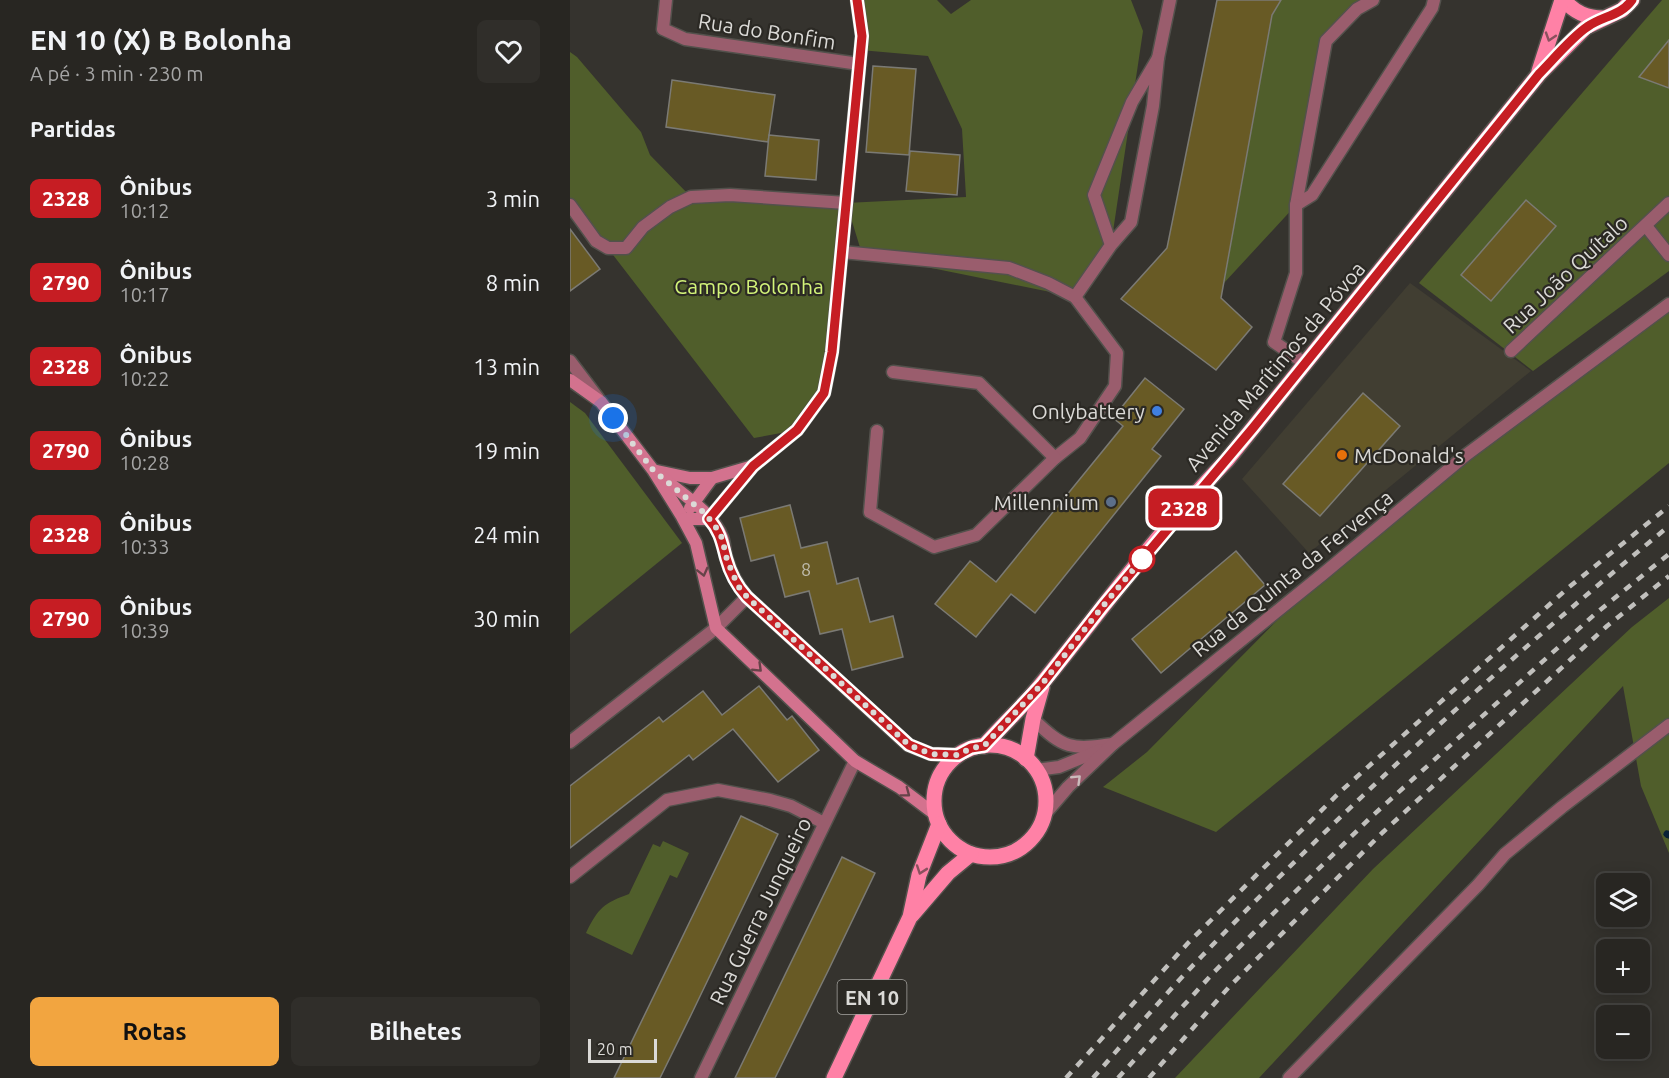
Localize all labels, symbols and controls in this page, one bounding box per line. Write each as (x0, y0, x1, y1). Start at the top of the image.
street label: Rua do Bonfim (697, 8, 837, 54)
button: heart (477, 20, 540, 83)
text: EN 10 (X) B Bolonha (30, 24, 292, 55)
one-way arrow (1545, 31, 1557, 42)
text: A pé · 3 min · 230 m (30, 62, 204, 85)
text: Partidas (30, 116, 116, 141)
text: Ônibus (119, 174, 192, 199)
text: 2328 (42, 186, 89, 210)
text: 3 min (486, 186, 540, 211)
text: 10:12 (119, 199, 169, 222)
street label: Rua João Quítalo (1498, 210, 1632, 338)
street label: Avenida Marítimos da Póvoa (1180, 257, 1370, 475)
text: Ônibus (119, 258, 192, 283)
text: 2790 (42, 270, 89, 294)
text: 8 min (486, 270, 540, 295)
park label: Campo Bolonha (674, 274, 824, 298)
text: 10:17 (119, 283, 169, 306)
text: Ônibus (119, 342, 192, 367)
text: 2328 (42, 354, 89, 378)
text: 13 min (473, 354, 540, 379)
text: 10:22 (119, 367, 169, 390)
place label: Onlybattery (1031, 399, 1145, 423)
your location (598, 403, 628, 433)
marker: Onlybattery (1150, 404, 1164, 418)
text: Ônibus (119, 426, 192, 451)
text: 2790 (42, 438, 89, 462)
text: 19 min (473, 438, 540, 463)
place label: McDonald's (1354, 443, 1464, 467)
marker: McDonald's (1335, 448, 1349, 462)
text: 10:28 (119, 451, 169, 474)
street label: Rua da Quinta da Fervença (1187, 485, 1397, 661)
line badge: 2328 (1142, 488, 1226, 528)
place label: Millennium (994, 490, 1099, 514)
marker: Millennium (1104, 495, 1118, 509)
text: 2328 (1160, 496, 1208, 520)
text: Ônibus (119, 510, 192, 535)
text: 2328 (42, 522, 89, 546)
text: 24 min (473, 522, 540, 547)
text: 10:33 (119, 535, 169, 558)
unlabelled marker (1129, 546, 1155, 572)
house number: 8 (801, 559, 811, 579)
one-way arrow (696, 567, 709, 577)
text: Ônibus (119, 594, 192, 619)
text: 2790 (42, 606, 89, 630)
text: 30 min (473, 606, 540, 631)
text: 10:39 (119, 619, 169, 642)
one-way arrow (750, 661, 761, 672)
one-way arrow (1070, 775, 1081, 786)
one-way arrow (900, 786, 911, 797)
street label: Rua Guerra Junqueiro (704, 814, 816, 1008)
one-way arrow (916, 864, 929, 874)
map controls (1596, 873, 1650, 1059)
button: layers (1596, 873, 1650, 927)
button: + (1596, 939, 1650, 993)
road number: EN 10 (838, 980, 906, 1014)
button: Rotas (30, 997, 279, 1066)
button: Bilhetes (291, 997, 540, 1066)
button: − (1596, 1005, 1650, 1059)
scale bar (588, 1036, 657, 1064)
text: 20 m (597, 1040, 633, 1058)

